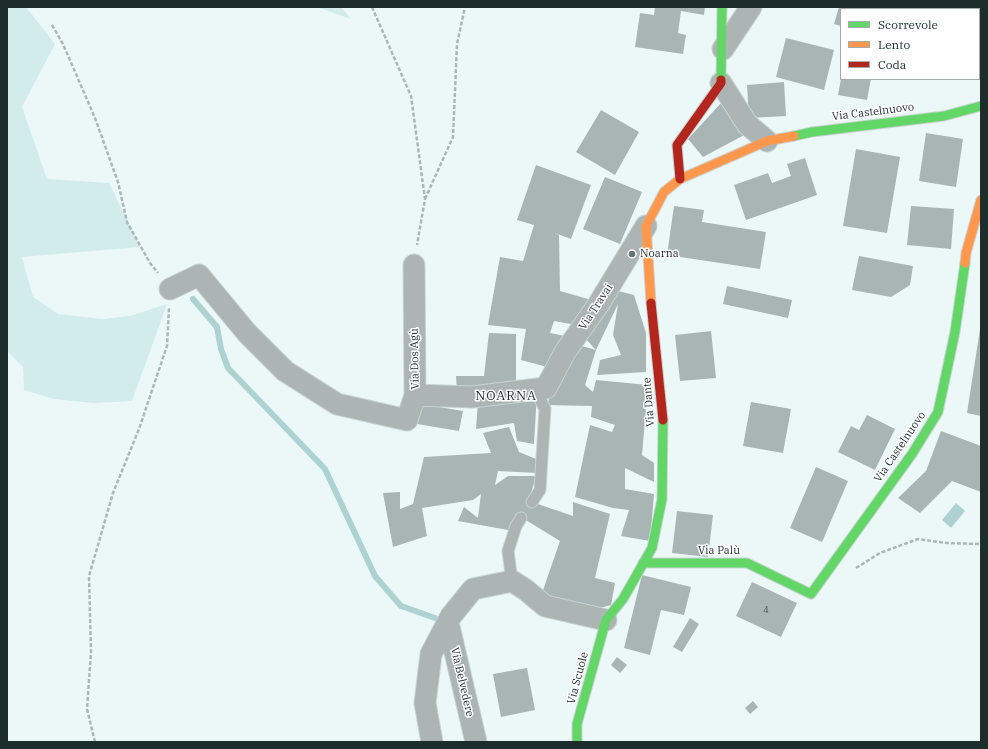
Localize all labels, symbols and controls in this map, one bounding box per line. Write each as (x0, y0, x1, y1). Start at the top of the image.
legend (840, 8, 980, 80)
text: Scorrevole (878, 17, 938, 32)
text: Lento (878, 37, 910, 52)
text: Coda (878, 57, 906, 72)
street label: Via Castelnuovo (831, 100, 915, 124)
place label: Noarna (640, 247, 679, 261)
marker: Noarna (627, 249, 637, 259)
street label: Via Travai (576, 282, 616, 332)
street label: Via Dos Agù (408, 328, 422, 390)
street label: Via Dante (641, 377, 657, 427)
district label: NOARNA (475, 388, 537, 404)
street label: Via Castelnuovo (871, 409, 929, 485)
street label: Via Palù (698, 544, 740, 558)
house number: 4 (763, 605, 769, 615)
street label: Via Belvedere (448, 646, 476, 718)
street label: Via Scuole (565, 650, 591, 706)

